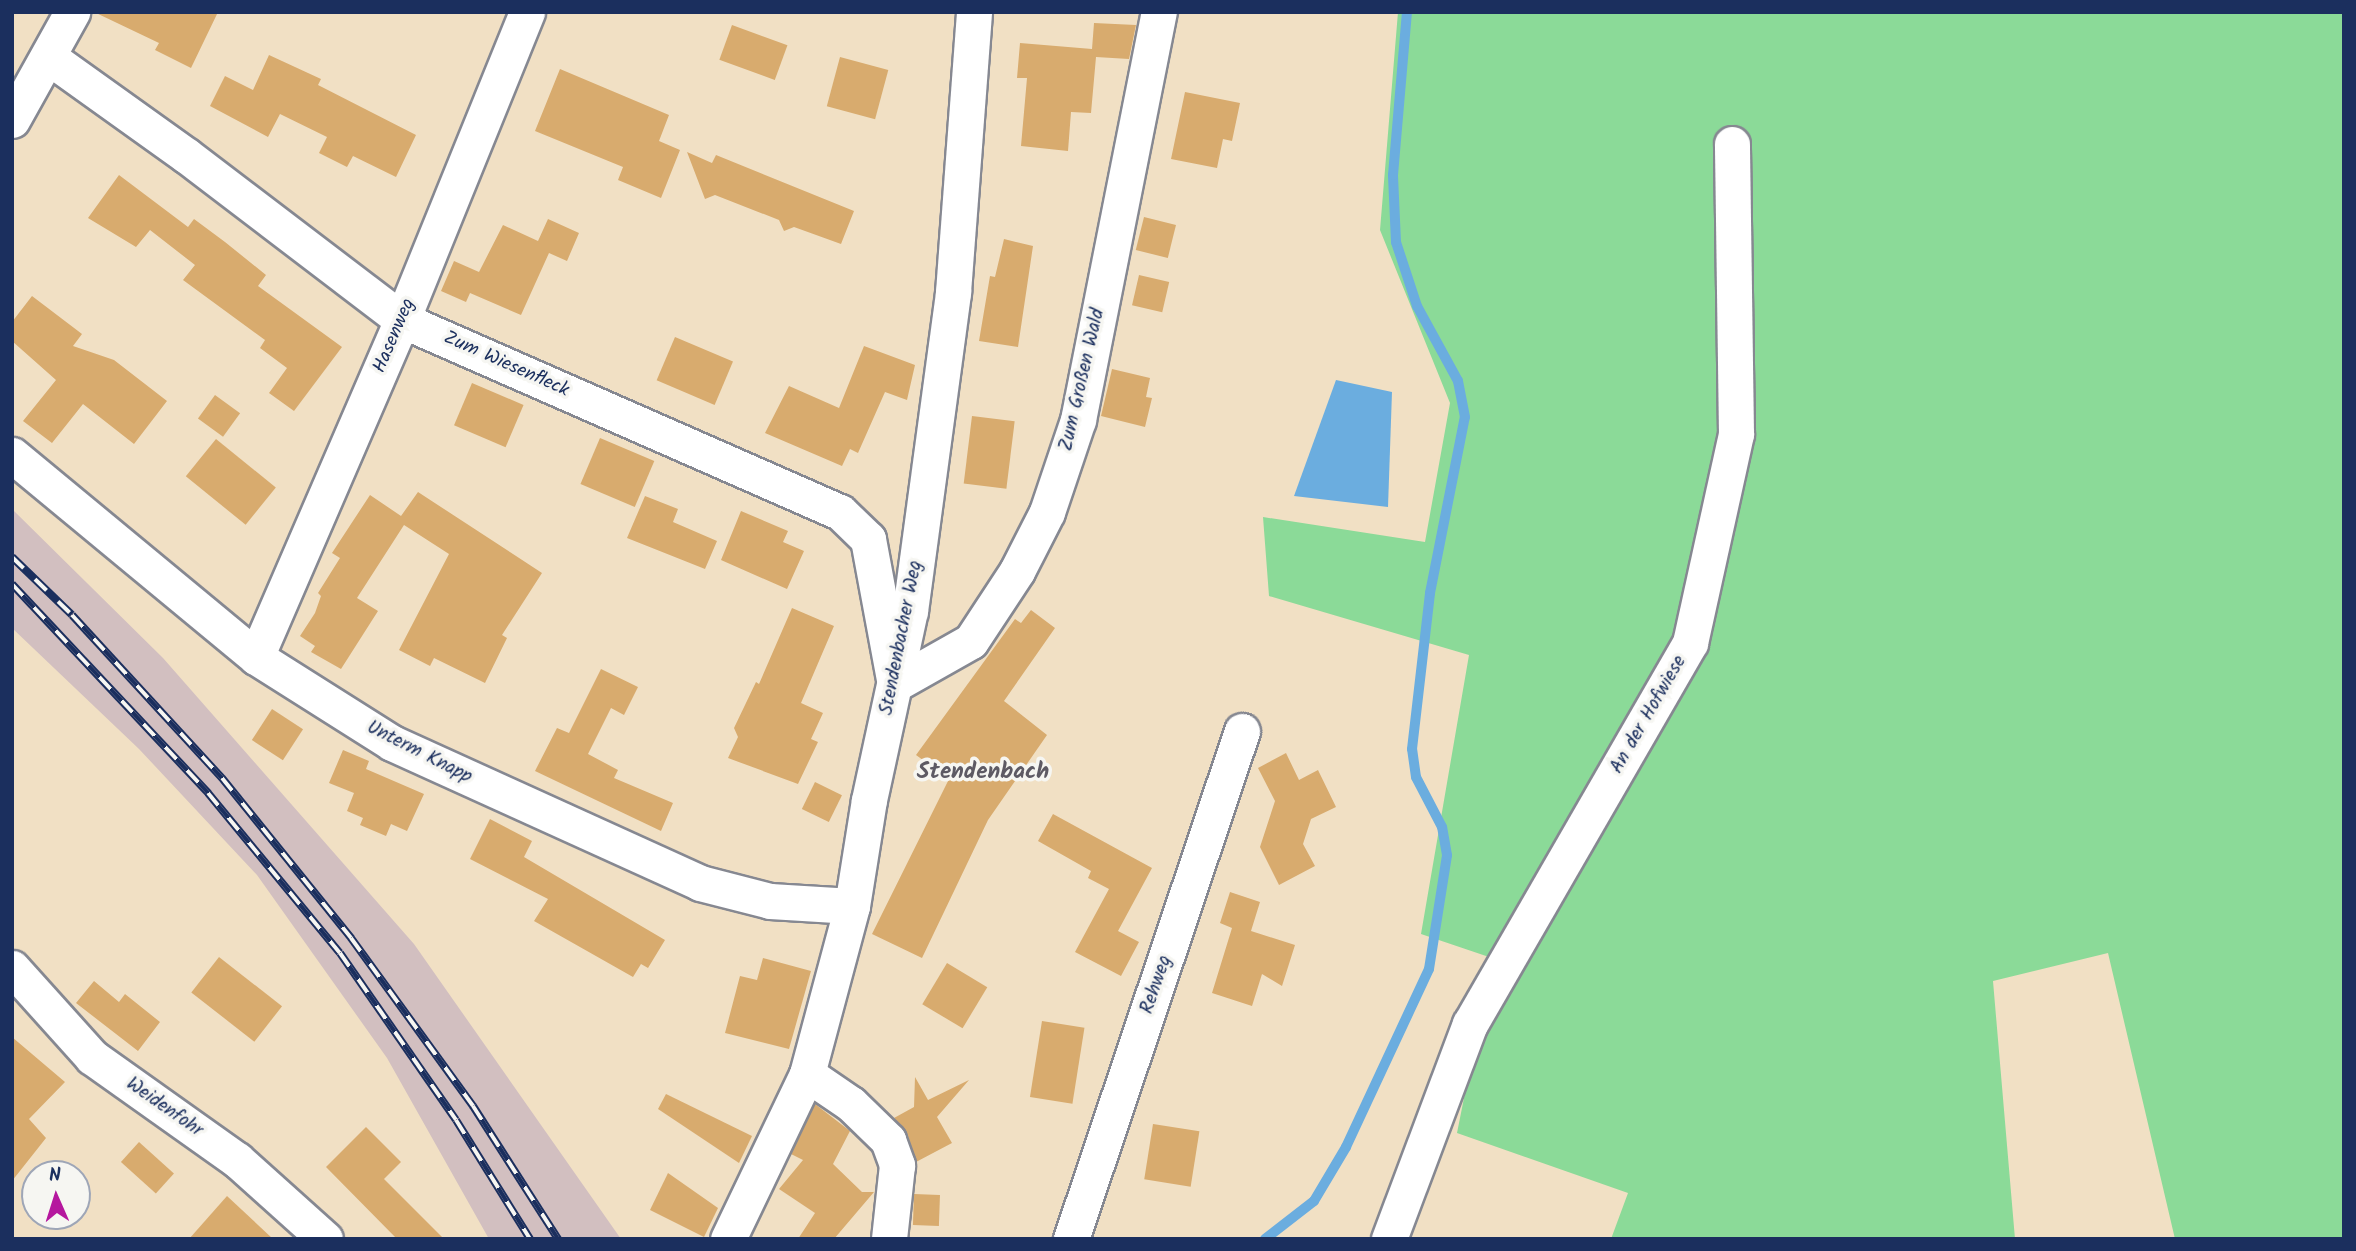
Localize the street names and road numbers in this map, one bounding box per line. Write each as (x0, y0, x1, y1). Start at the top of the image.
street label: Hasenweg (369, 295, 421, 377)
street label: Zum Großen Wald (1056, 307, 1110, 453)
street label: Zum Wiesenfleck (440, 327, 572, 403)
street label: Stendenbacher Weg (876, 559, 928, 717)
street label: An der Hofwiese (1606, 652, 1692, 778)
street label: Unterm Knapp (363, 717, 475, 789)
street label: Rehweg (1136, 953, 1178, 1017)
street label: Weidenfohr (121, 1073, 207, 1143)

